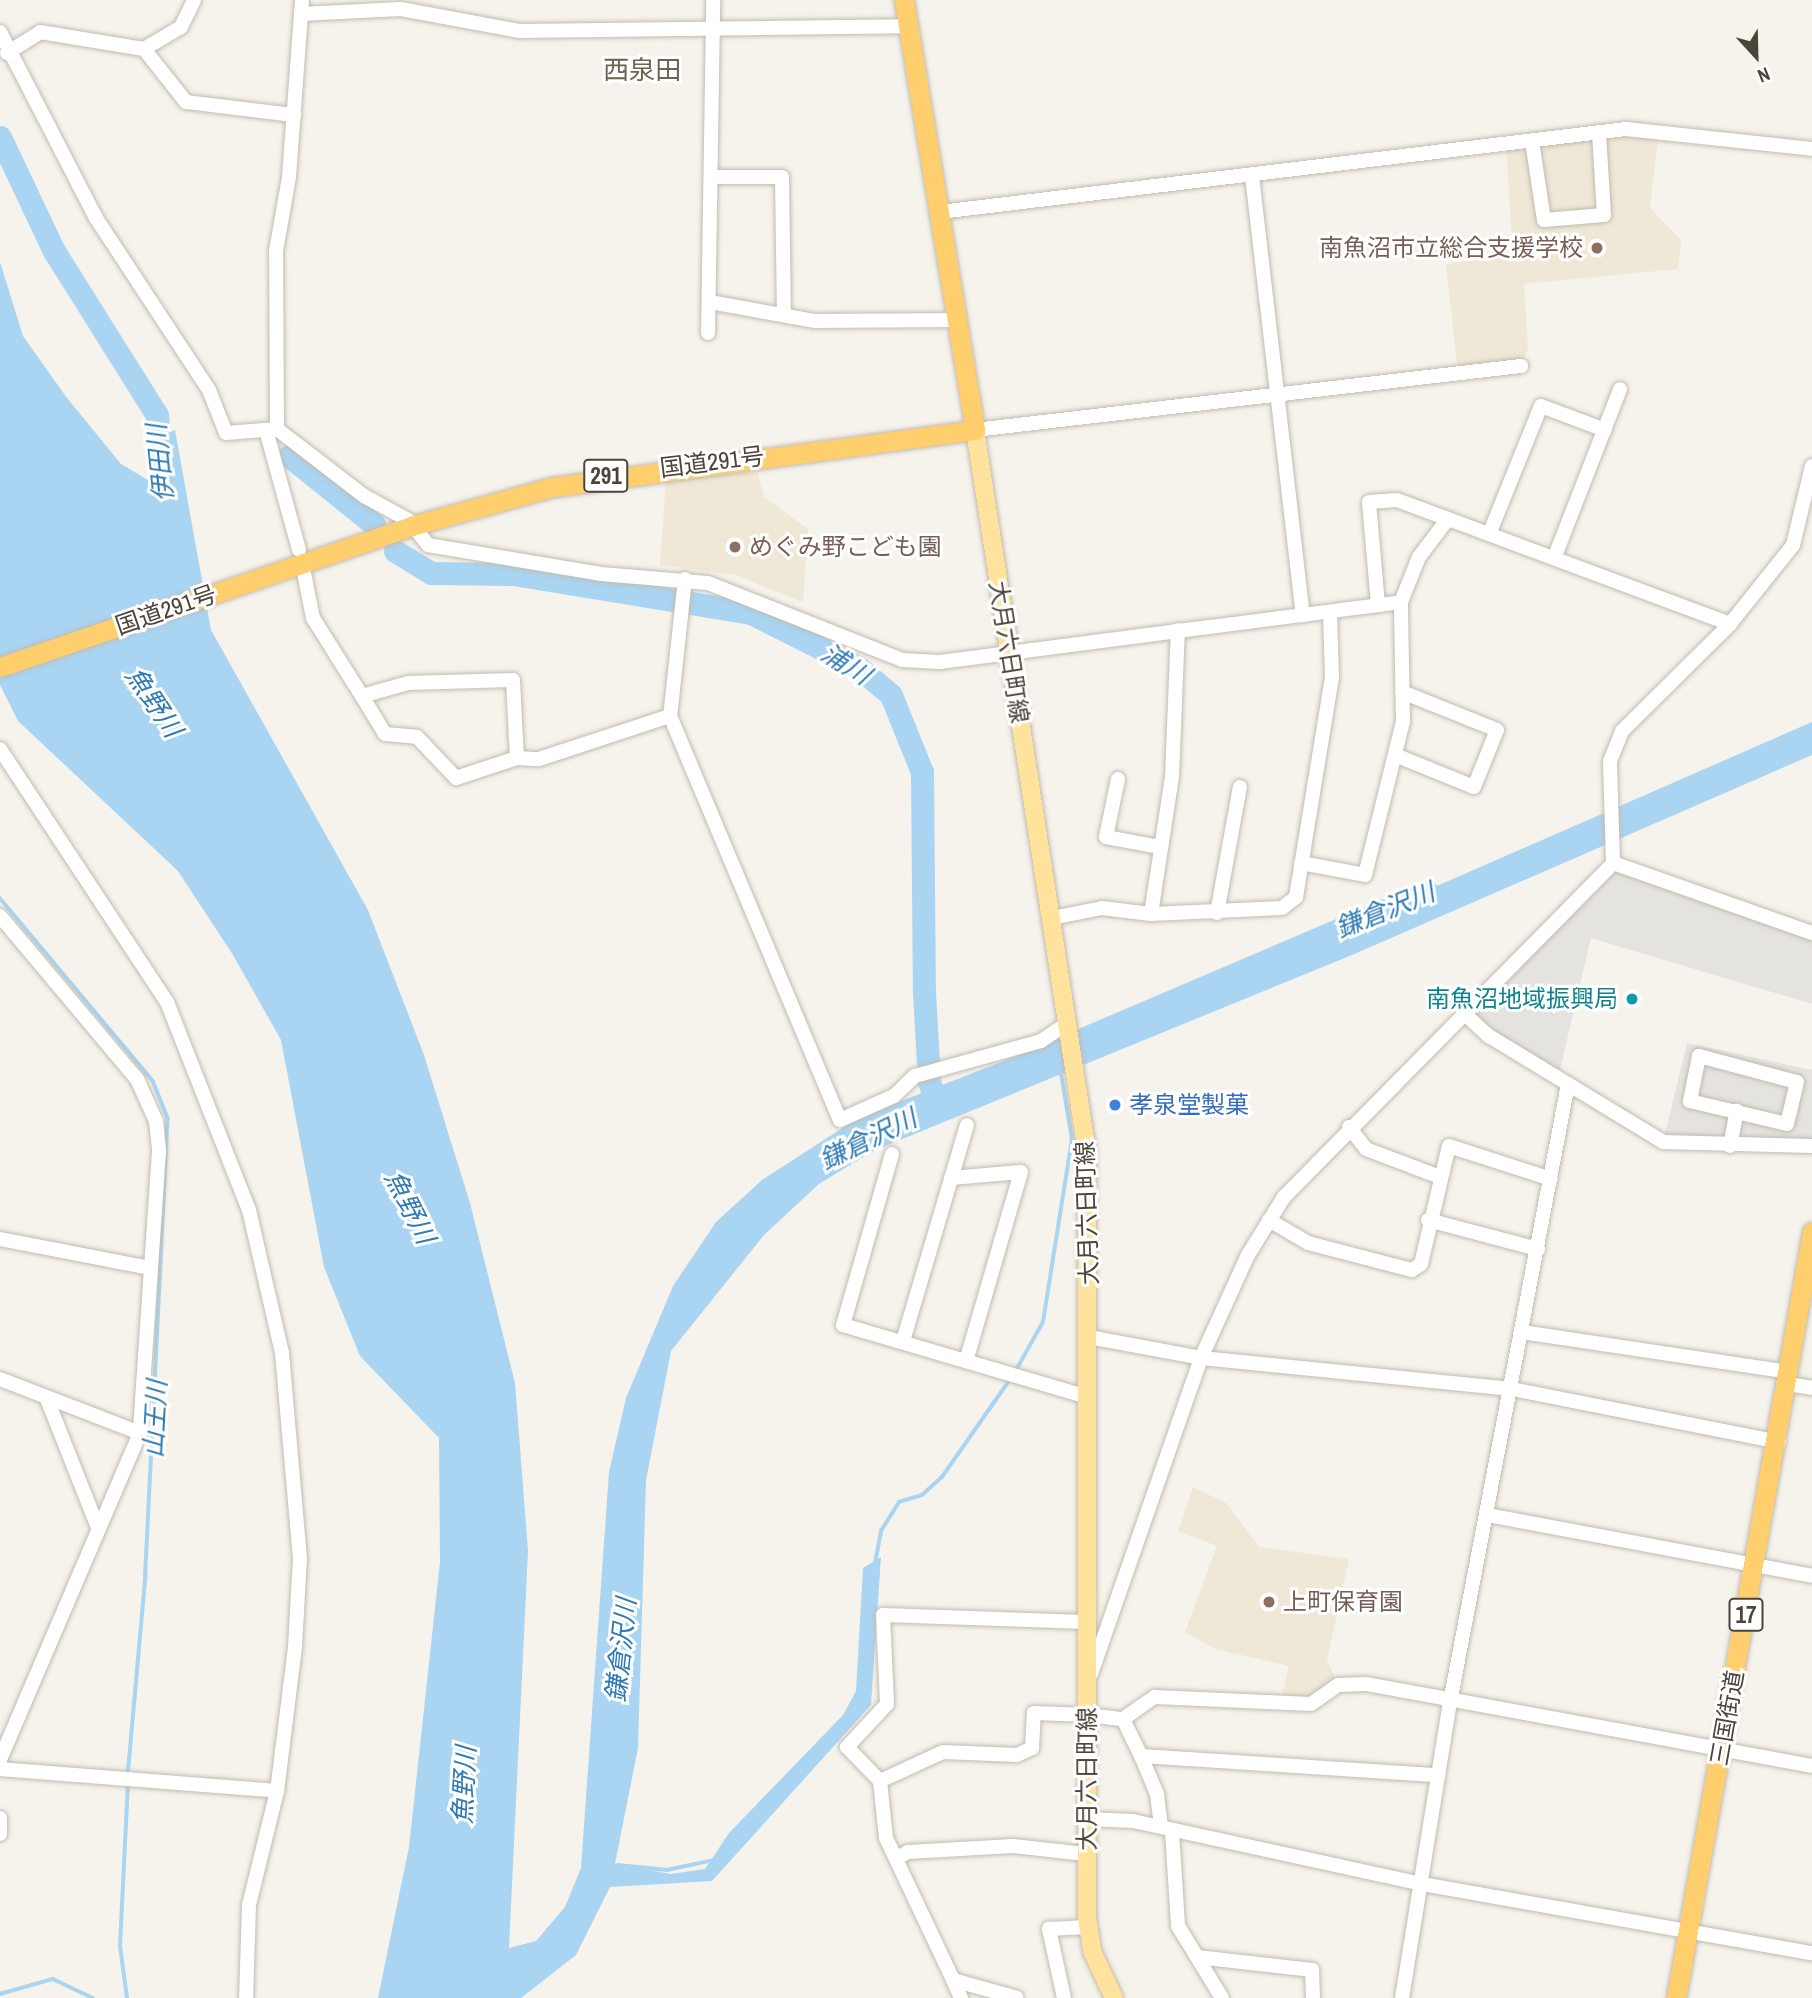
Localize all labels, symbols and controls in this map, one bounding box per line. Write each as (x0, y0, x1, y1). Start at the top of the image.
north arrow (1721, 21, 1791, 91)
district label: 西泉田 (603, 54, 681, 86)
text: N (1754, 61, 1774, 90)
place label: 南魚沼市立総合支援学校 (1319, 234, 1583, 262)
marker: 南魚沼市立総合支援学校 (1589, 240, 1605, 256)
water label: 伊田川 (140, 423, 180, 503)
street label: 国道291号 (658, 441, 766, 483)
road number: 291 (583, 456, 629, 496)
place label: めぐみ野こども園 (749, 533, 941, 561)
marker: めぐみ野こども園 (727, 539, 743, 555)
street label: 国道291号 (112, 579, 220, 641)
street label: 大月六日町線 (984, 579, 1034, 725)
water label: 浦川 (816, 637, 876, 691)
water label: 魚野川 (119, 661, 189, 743)
water label: 鎌倉沢川 (1331, 876, 1439, 944)
place label: 南魚沼地域振興局 (1426, 985, 1618, 1013)
marker: 南魚沼地域振興局 (1624, 991, 1640, 1007)
place label: 孝泉堂製菓 (1129, 1091, 1249, 1119)
marker: 孝泉堂製菓 (1107, 1097, 1123, 1113)
water label: 鎌倉沢川 (814, 1102, 922, 1176)
street label: 大月六日町線 (1070, 1141, 1104, 1285)
water label: 魚野川 (378, 1165, 442, 1249)
water label: 山王川 (137, 1379, 173, 1459)
place label: 上町保育園 (1283, 1588, 1403, 1616)
marker: 上町保育園 (1261, 1594, 1277, 1610)
road number: 17 (1728, 1596, 1764, 1634)
water label: 鎌倉沢川 (600, 1597, 642, 1703)
street label: 三国街道 (1704, 1668, 1750, 1768)
street label: 大月六日町線 (1073, 1707, 1101, 1851)
water label: 魚野川 (446, 1745, 482, 1825)

